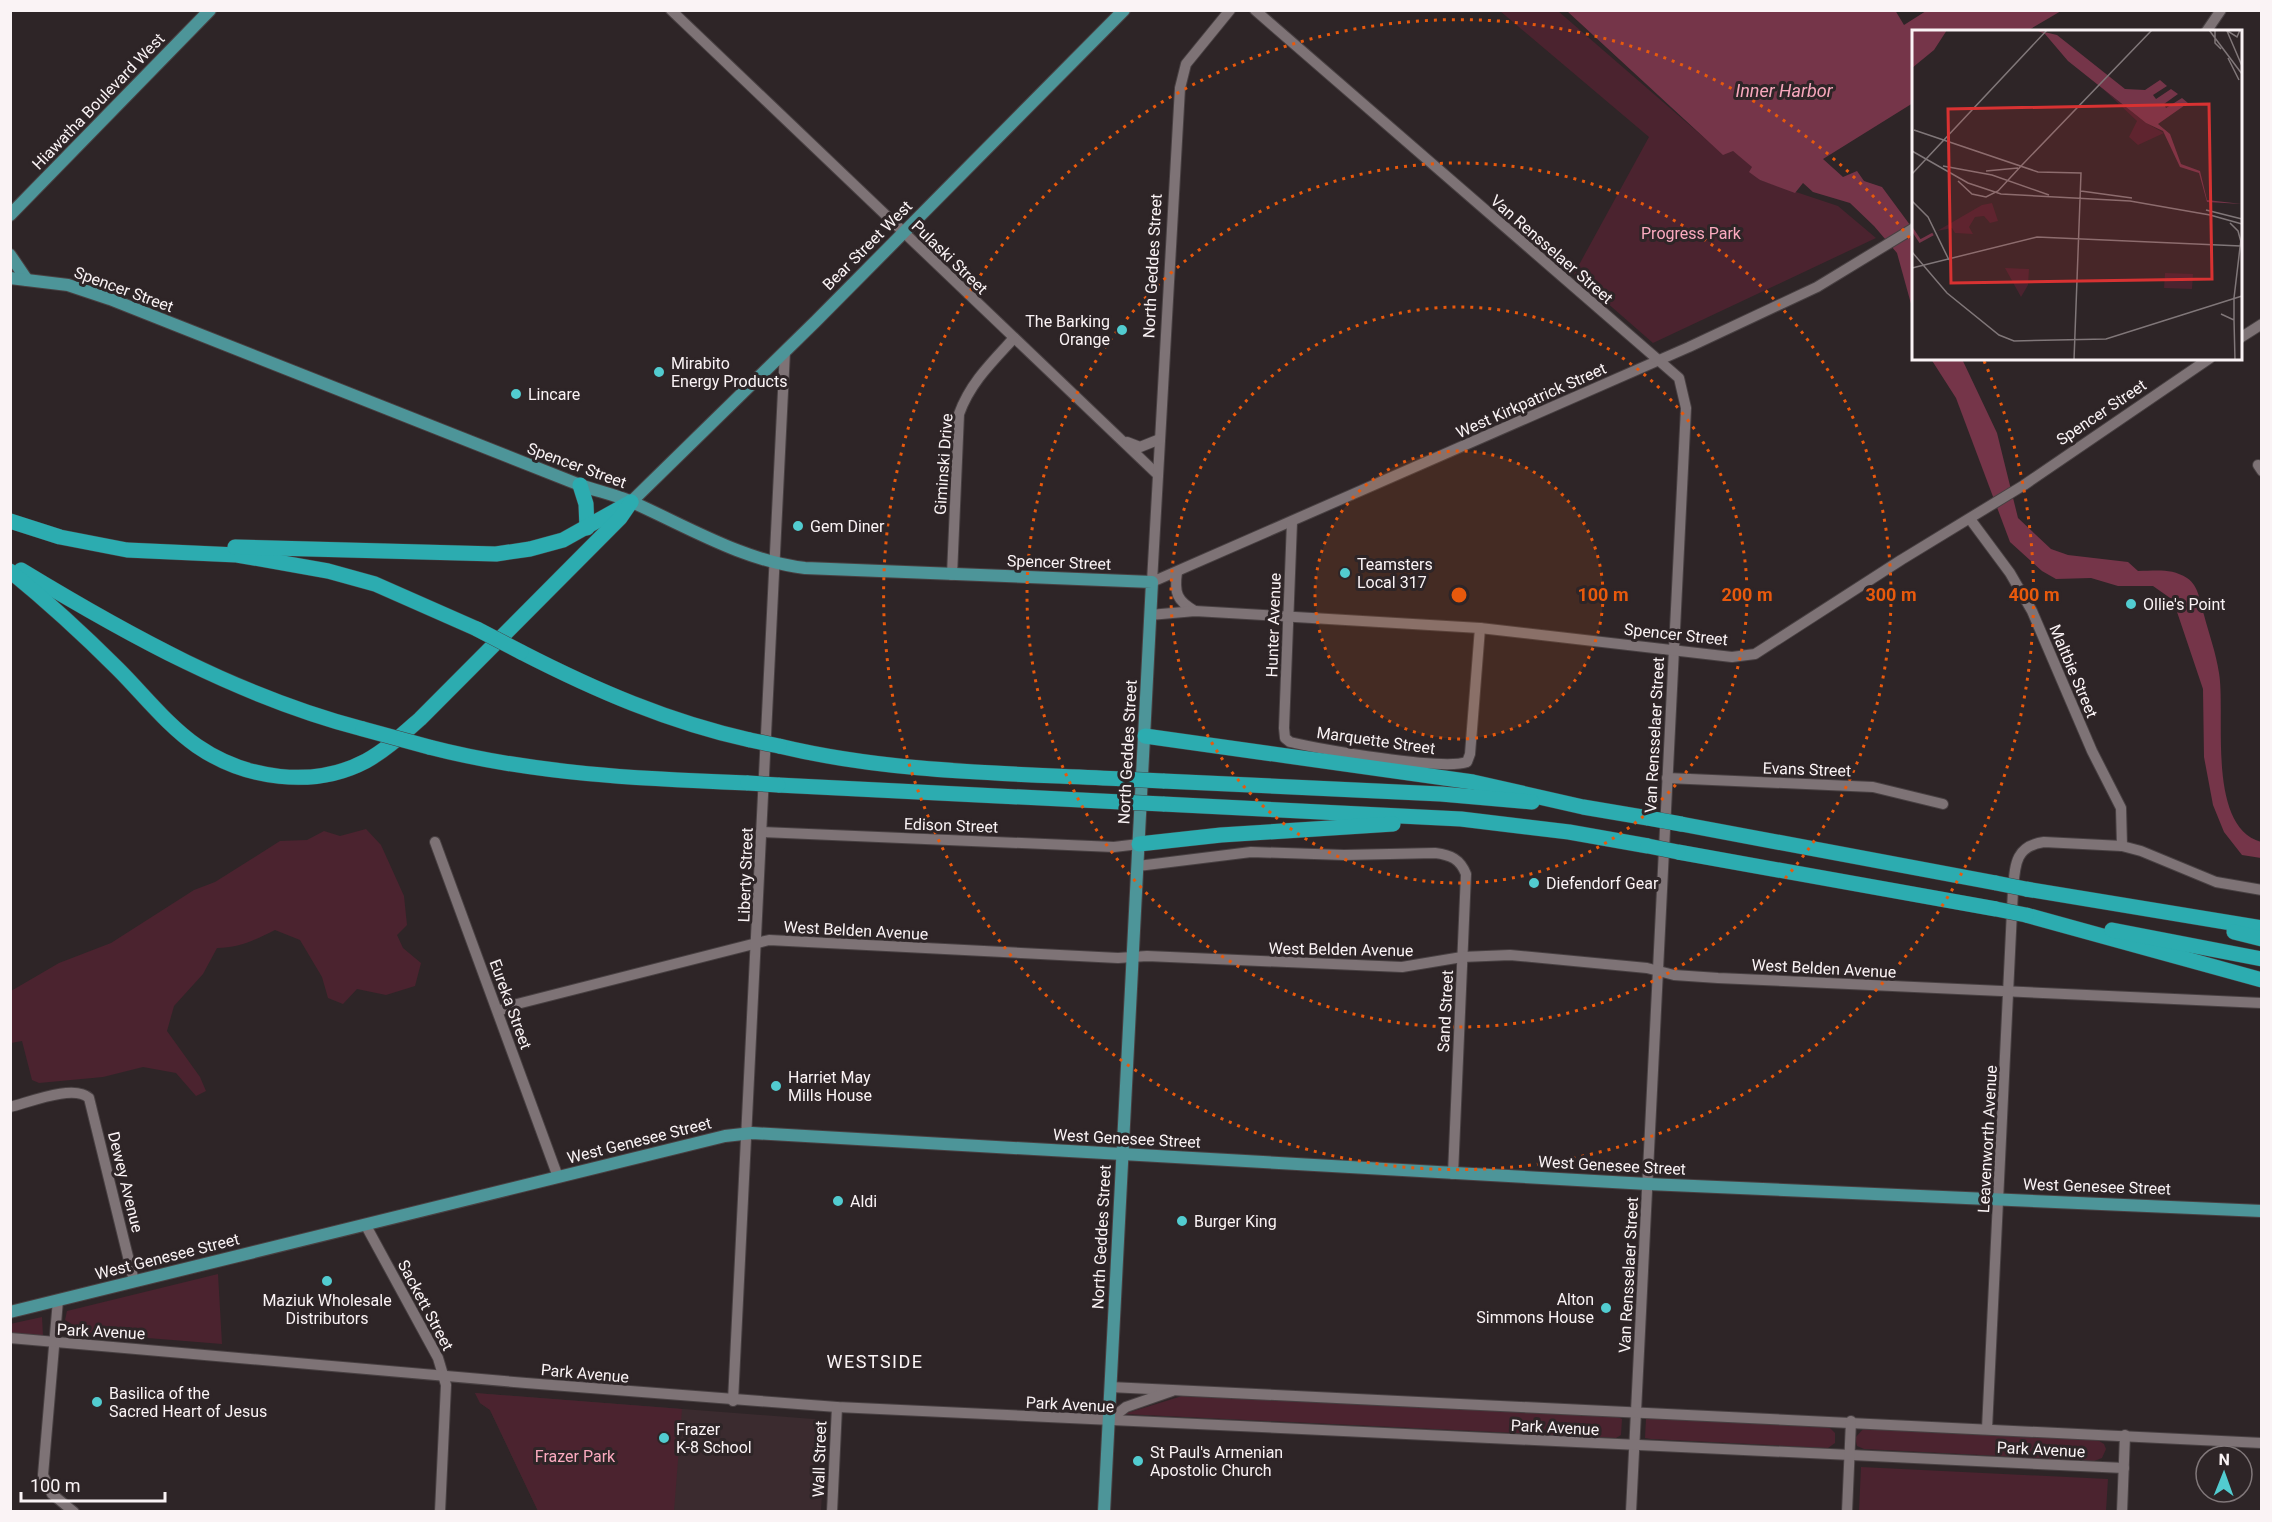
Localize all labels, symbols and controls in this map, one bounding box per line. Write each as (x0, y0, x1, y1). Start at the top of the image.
street label: Hiawatha Boulevard West (28, 29, 168, 173)
inset map (1912, 30, 2242, 360)
water label: Inner Harbor (1735, 80, 1834, 101)
street label: Van Rensselaer Street (1486, 191, 1617, 308)
street label: North Geddes Street (1139, 193, 1166, 339)
street label: Bear Street West (819, 197, 916, 294)
street label: Pulaski Street (908, 217, 991, 298)
park label: Progress Park (1641, 224, 1742, 243)
street label: Spencer Street (72, 263, 176, 316)
place label: The Barking Orange (1025, 312, 1110, 349)
marker: The Barking Orange (1115, 323, 1129, 337)
place label: Mirabito Energy Products (671, 354, 787, 391)
street label: West Kirkpatrick Street (1453, 359, 1609, 442)
marker: Mirabito Energy Products (652, 365, 666, 379)
street label: Spencer Street (2053, 375, 2150, 449)
place label: Lincare (528, 385, 580, 404)
marker: Lincare (509, 387, 523, 401)
street label: Giminski Drive (930, 413, 957, 515)
street label: Spencer Street (525, 439, 629, 492)
place label: Gem Diner (810, 517, 885, 536)
marker: Gem Diner (791, 519, 805, 533)
street label: Spencer Street (1007, 551, 1111, 574)
place label: Teamsters Local 317 (1357, 555, 1433, 592)
marker: Teamsters Local 317 (1338, 566, 1352, 580)
street label: Hunter Avenue (1262, 572, 1285, 678)
text: 100 m (1577, 584, 1629, 605)
text: 200 m (1721, 584, 1773, 605)
text: 300 m (1865, 584, 1917, 605)
text: 400 m (2008, 584, 2060, 605)
centre of rings (1449, 585, 1469, 605)
place label: Ollie's Point (2143, 595, 2226, 614)
marker: Ollie's Point (2124, 597, 2138, 611)
street label: Spencer Street (1623, 620, 1729, 649)
street label: Maltbie Street (2045, 622, 2102, 721)
street label: Van Rensselaer Street (1641, 657, 1668, 814)
street label: North Geddes Street (1114, 679, 1141, 825)
street label: Marquette Street (1315, 723, 1436, 758)
street label: Evans Street (1762, 758, 1852, 781)
street label: Edison Street (904, 814, 998, 837)
street label: Liberty Street (734, 827, 757, 923)
place label: Diefendorf Gear (1546, 874, 1659, 893)
marker: Diefendorf Gear (1527, 876, 1541, 890)
street label: West Belden Avenue (783, 917, 929, 944)
street label: West Belden Avenue (1268, 939, 1414, 960)
street label: West Belden Avenue (1751, 955, 1897, 982)
street label: Eureka Street (485, 957, 536, 1052)
street label: Sand Street (1434, 969, 1457, 1053)
street label: Leavenworth Avenue (1974, 1065, 2001, 1213)
place label: Harriet May Mills House (788, 1068, 872, 1105)
marker: Harriet May Mills House (769, 1079, 783, 1093)
street label: West Genesee Street (565, 1113, 713, 1168)
street label: West Genesee Street (1053, 1125, 1201, 1152)
street label: Dewey Avenue (104, 1130, 147, 1235)
street label: West Genesee Street (1538, 1152, 1686, 1179)
street label: North Geddes Street (1088, 1164, 1115, 1310)
street label: West Genesee Street (2023, 1174, 2171, 1199)
place label: Aldi (850, 1192, 877, 1211)
marker: Aldi (831, 1194, 845, 1208)
street label: Van Rensselaer Street (1615, 1197, 1642, 1354)
place label: Burger King (1194, 1212, 1277, 1231)
marker: Burger King (1175, 1214, 1189, 1228)
street label: West Genesee Street (93, 1229, 241, 1284)
street label: Sackett Street (394, 1257, 457, 1354)
marker: Maziuk Wholesale Distributors (320, 1274, 334, 1288)
place label: Alton Simmons House (1476, 1290, 1594, 1327)
place label: Maziuk Wholesale Distributors (262, 1291, 392, 1328)
marker: Alton Simmons House (1599, 1301, 1613, 1315)
street label: Park Avenue (56, 1320, 146, 1343)
district label: WESTSIDE (826, 1351, 924, 1372)
street label: Park Avenue (540, 1360, 630, 1387)
place label: Basilica of the Sacred Heart of Jesus (109, 1384, 267, 1421)
street label: Park Avenue (1025, 1393, 1115, 1416)
marker: Basilica of the Sacred Heart of Jesus (90, 1395, 104, 1409)
street label: Park Avenue (1510, 1416, 1600, 1439)
place label: Frazer K-8 School (676, 1420, 752, 1457)
street label: Wall Street (809, 1420, 830, 1498)
marker: Frazer K-8 School (657, 1431, 671, 1445)
street label: Park Avenue (1996, 1438, 2086, 1461)
place label: St Paul's Armenian Apostolic Church (1150, 1443, 1283, 1480)
north arrow (2194, 1444, 2254, 1504)
park label: Frazer Park (535, 1447, 616, 1466)
text: N (2218, 1450, 2230, 1469)
marker: St Paul's Armenian Apostolic Church (1131, 1454, 1145, 1468)
scale bar (21, 1465, 165, 1503)
text: 100 m (30, 1475, 81, 1496)

